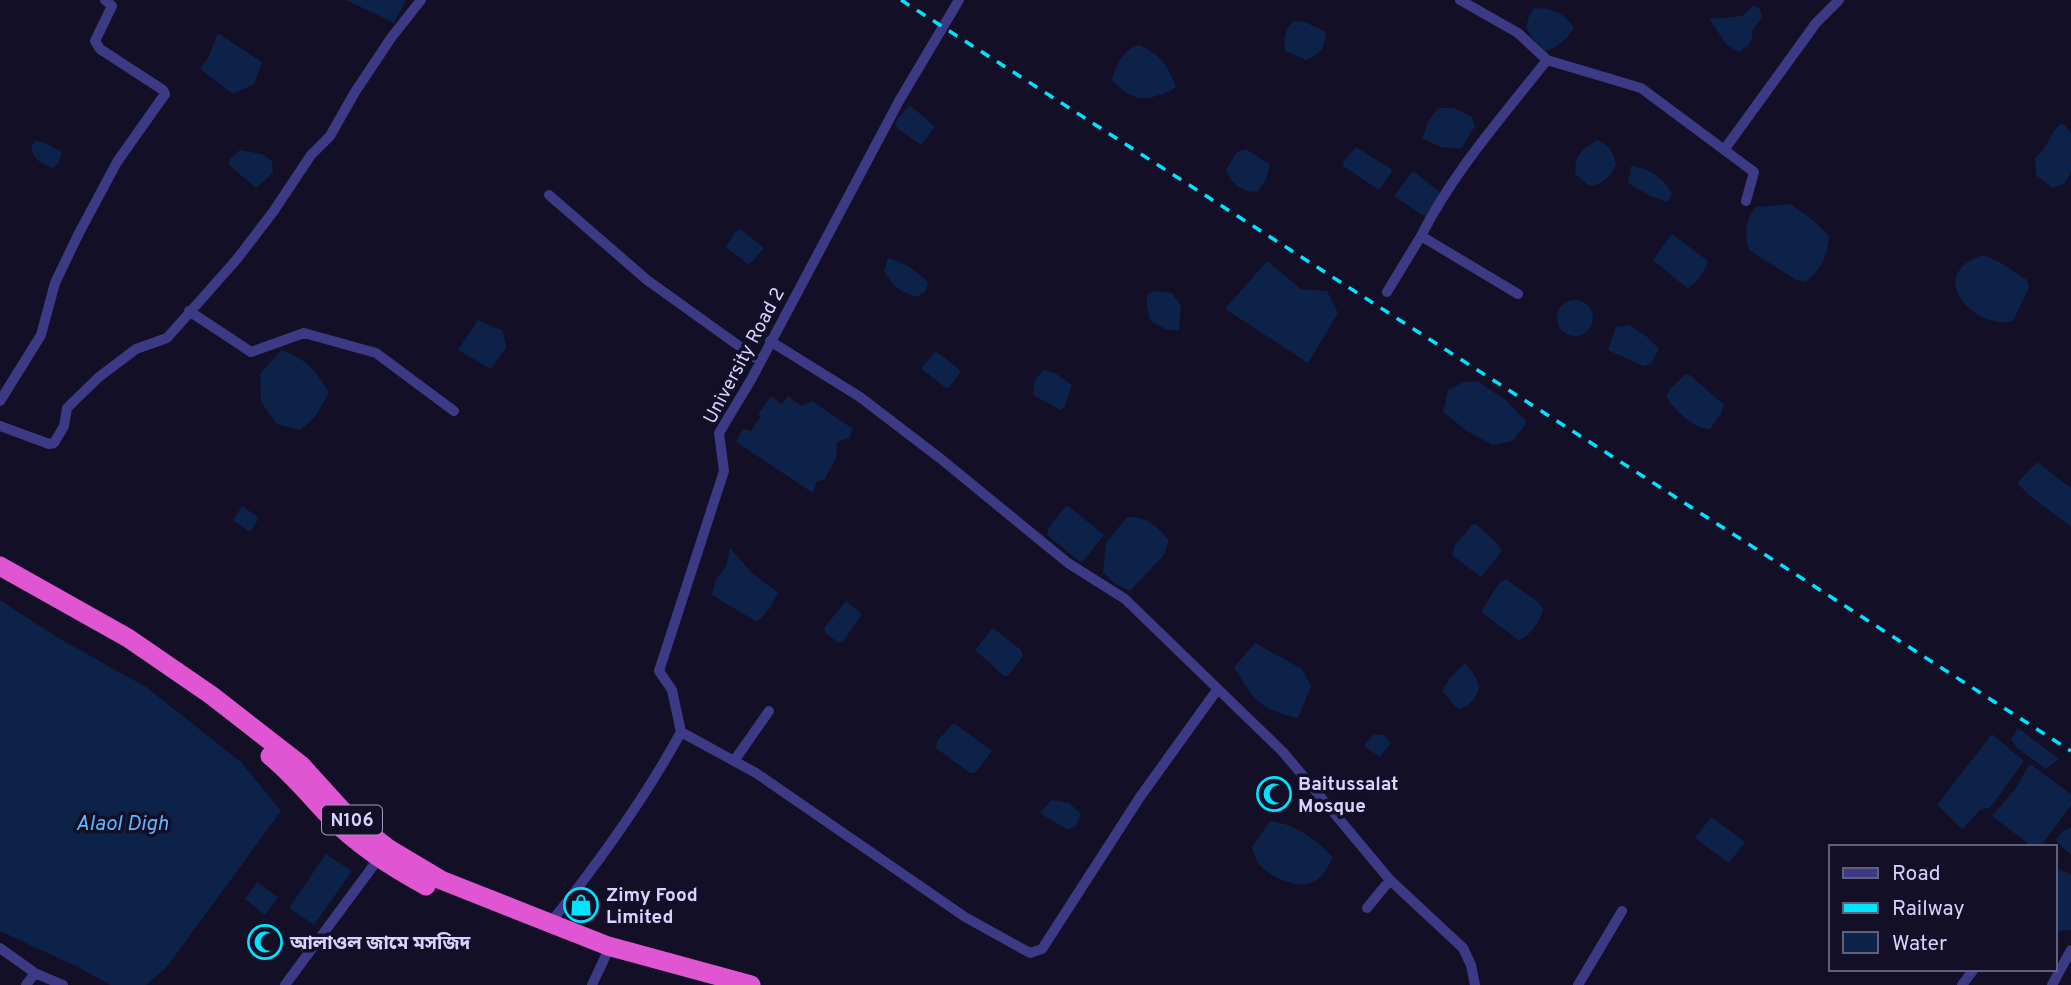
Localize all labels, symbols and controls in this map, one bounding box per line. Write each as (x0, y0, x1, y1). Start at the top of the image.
street label: University Road 2 (699, 284, 791, 428)
place label: Baitussalat Mosque (1298, 773, 1399, 819)
mosque icon: Baitussalat Mosque (1255, 775, 1293, 813)
road number: N106 (322, 806, 382, 834)
water label: Alaol Digh (76, 811, 169, 838)
legend (1829, 845, 2057, 971)
text: Road (1892, 861, 1941, 888)
place label: Zimy Food Limited (606, 884, 698, 930)
shop icon: Zimy Food Limited (562, 886, 600, 924)
text: Railway (1892, 896, 1965, 923)
mosque icon: আলাওল জামে মসজিদ (246, 923, 284, 961)
text: Water (1892, 931, 1947, 958)
place label: আলাওল জামে মসজিদ (289, 932, 471, 956)

